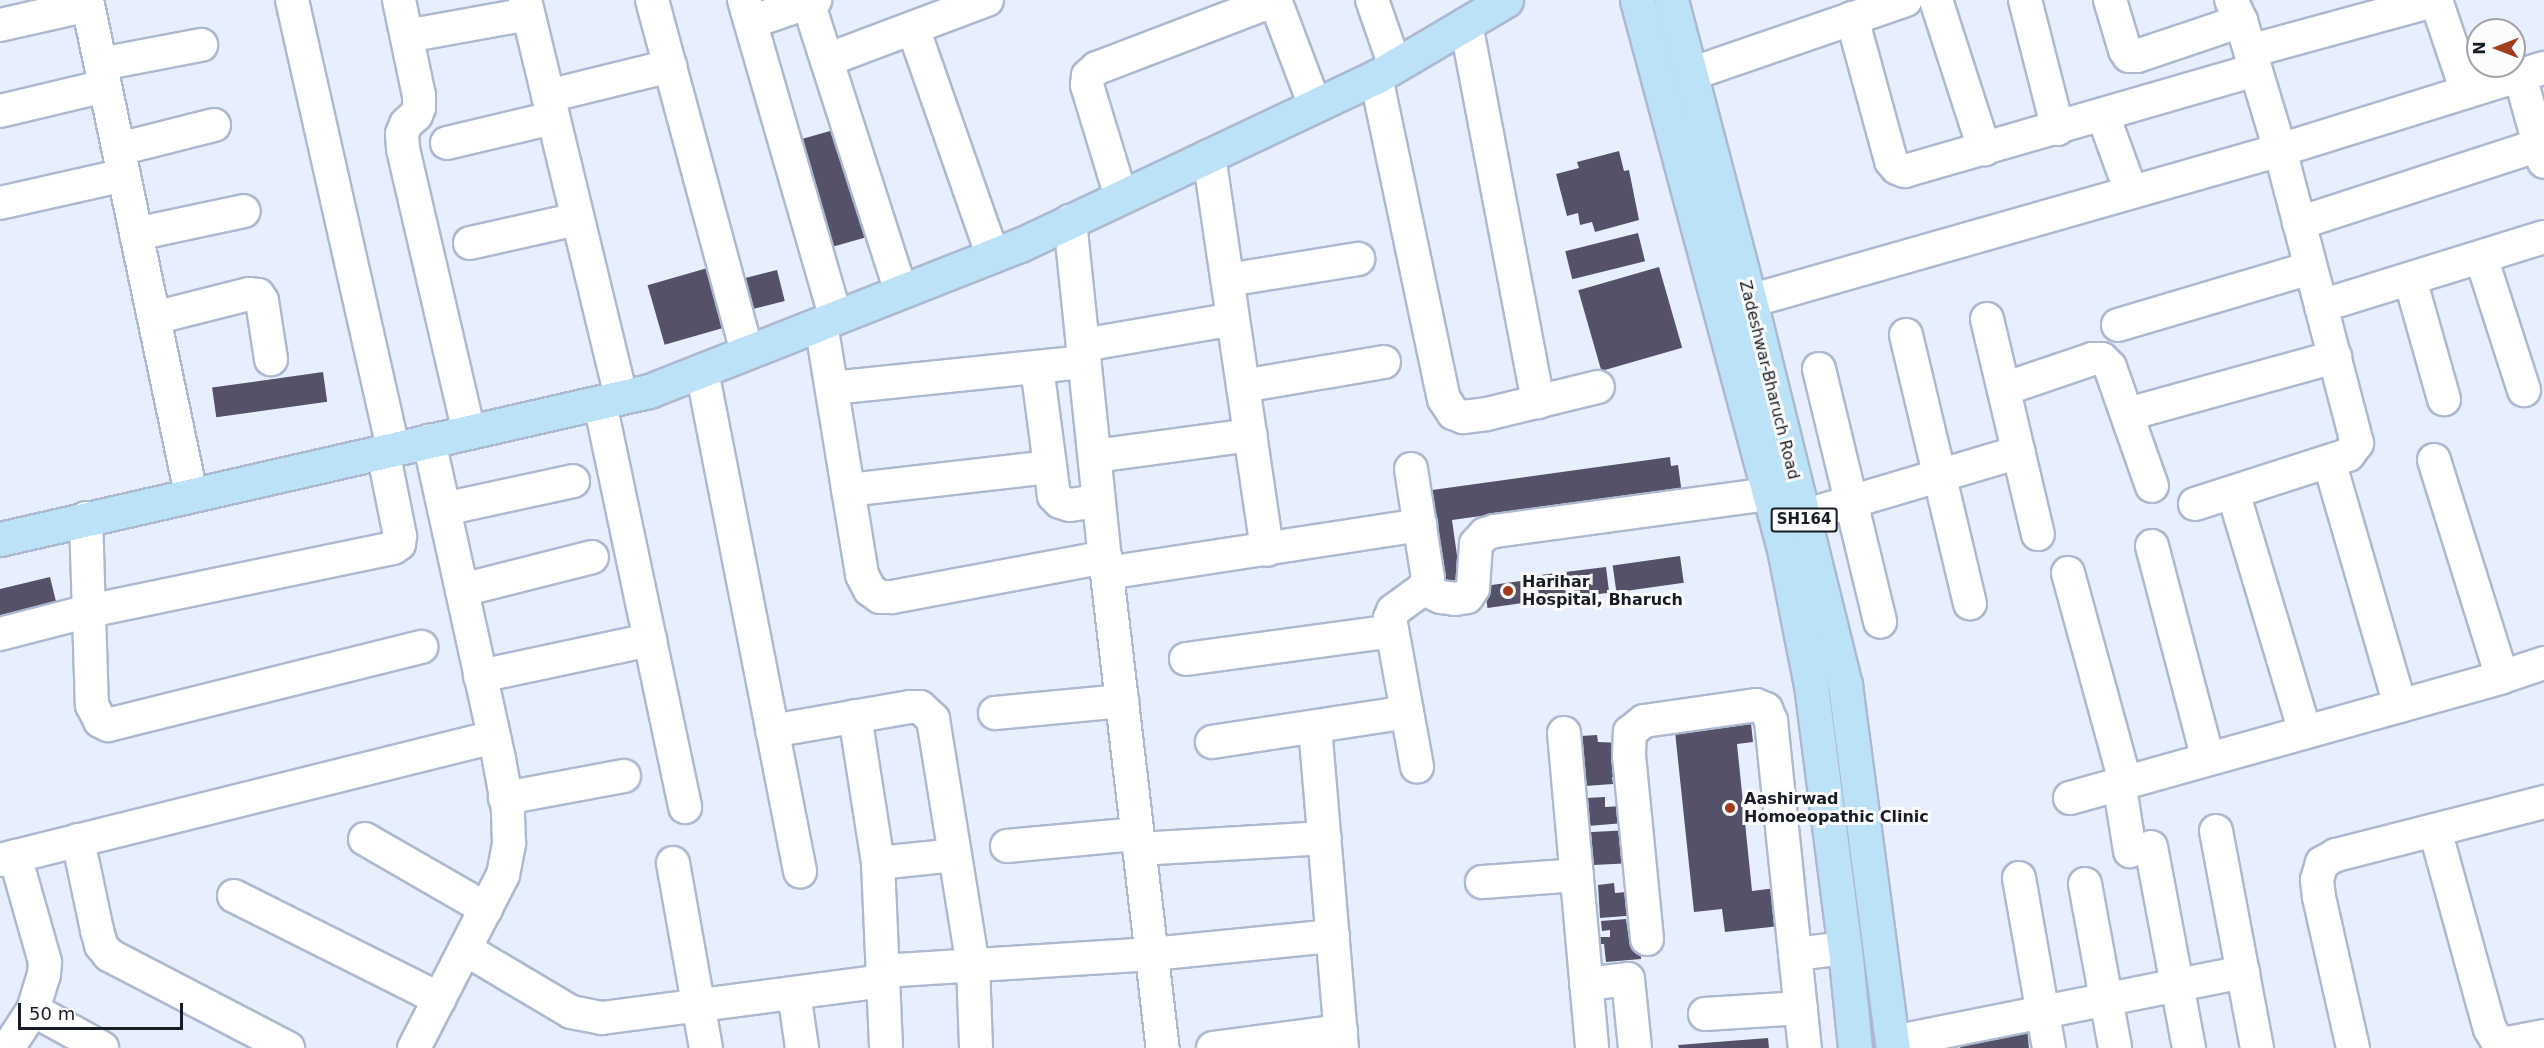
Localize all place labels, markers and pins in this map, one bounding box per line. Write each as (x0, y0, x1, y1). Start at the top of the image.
place label: Harihar Hospital, Bharuch (1522, 572, 1683, 610)
marker: Harihar Hospital, Bharuch (1499, 582, 1517, 600)
place label: Aashirwad Homoeopathic Clinic (1744, 789, 1929, 827)
marker: Aashirwad Homoeopathic Clinic (1721, 799, 1739, 817)

